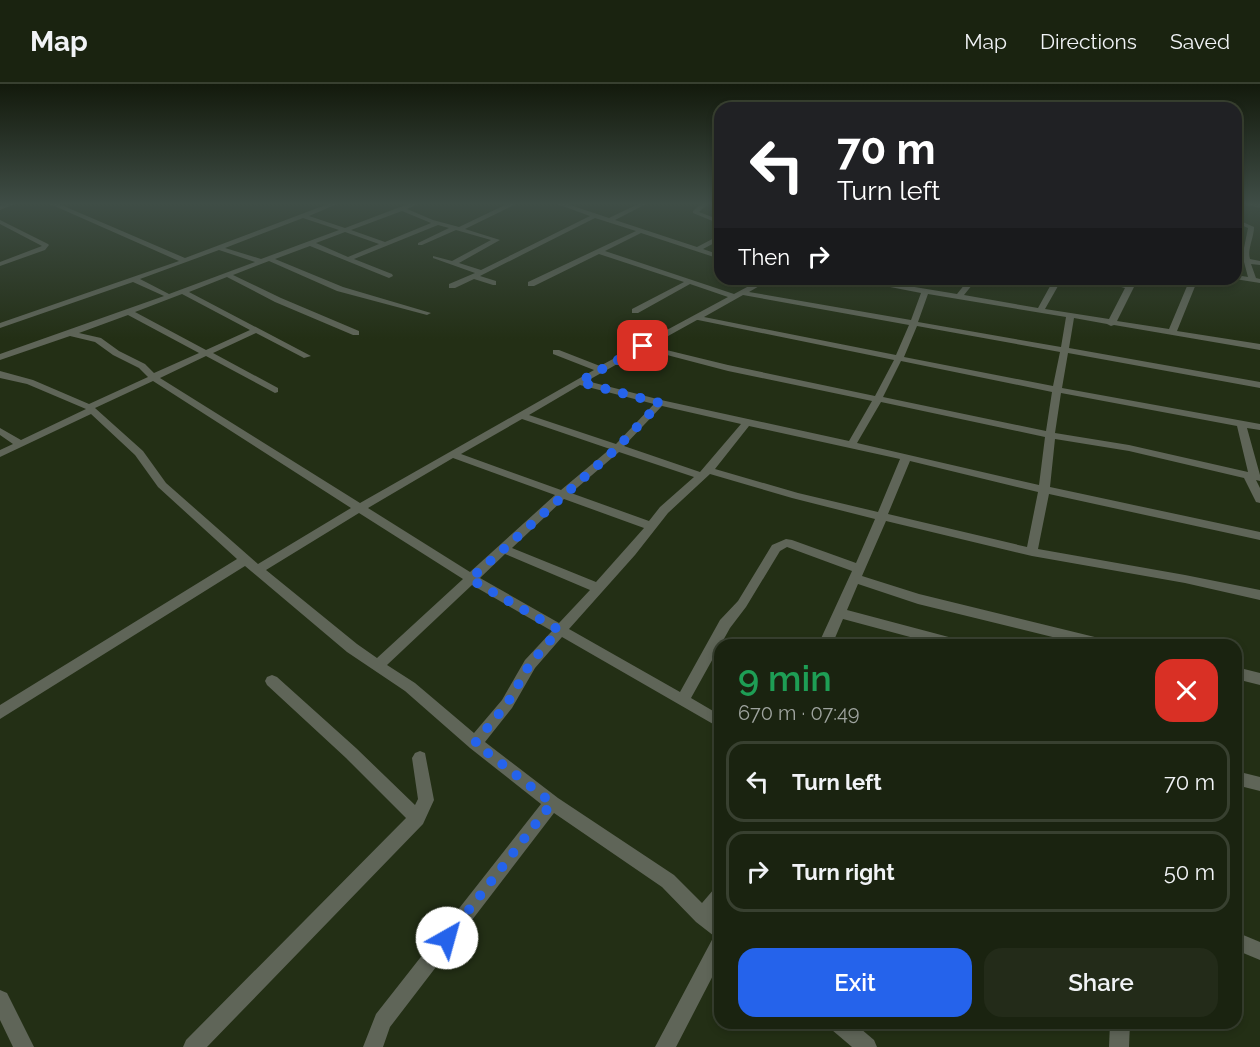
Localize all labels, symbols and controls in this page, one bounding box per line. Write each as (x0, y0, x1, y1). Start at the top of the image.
text: Map (30, 25, 88, 58)
text: Map (964, 29, 1007, 54)
text: Directions (1040, 29, 1137, 54)
text: Saved (1170, 29, 1230, 54)
text: 70 m (837, 125, 936, 174)
icon: left (738, 126, 816, 204)
text: Turn left (837, 175, 940, 206)
icon: right (802, 240, 835, 273)
text: Then (738, 244, 790, 270)
pin (617, 320, 668, 371)
icon: arrive (626, 329, 659, 362)
text: 9 min (738, 657, 832, 699)
button: close (1155, 659, 1218, 722)
text: 670 m · 07:49 (738, 701, 860, 725)
icon: left (741, 765, 774, 798)
text: Turn left (792, 769, 882, 795)
text: 70 m (1164, 769, 1215, 795)
icon: right (741, 855, 774, 888)
text: Turn right (792, 859, 895, 885)
text: 50 m (1164, 859, 1215, 885)
position arrow (415, 906, 479, 970)
button: Exit (738, 948, 972, 1017)
button: Share (984, 948, 1218, 1017)

